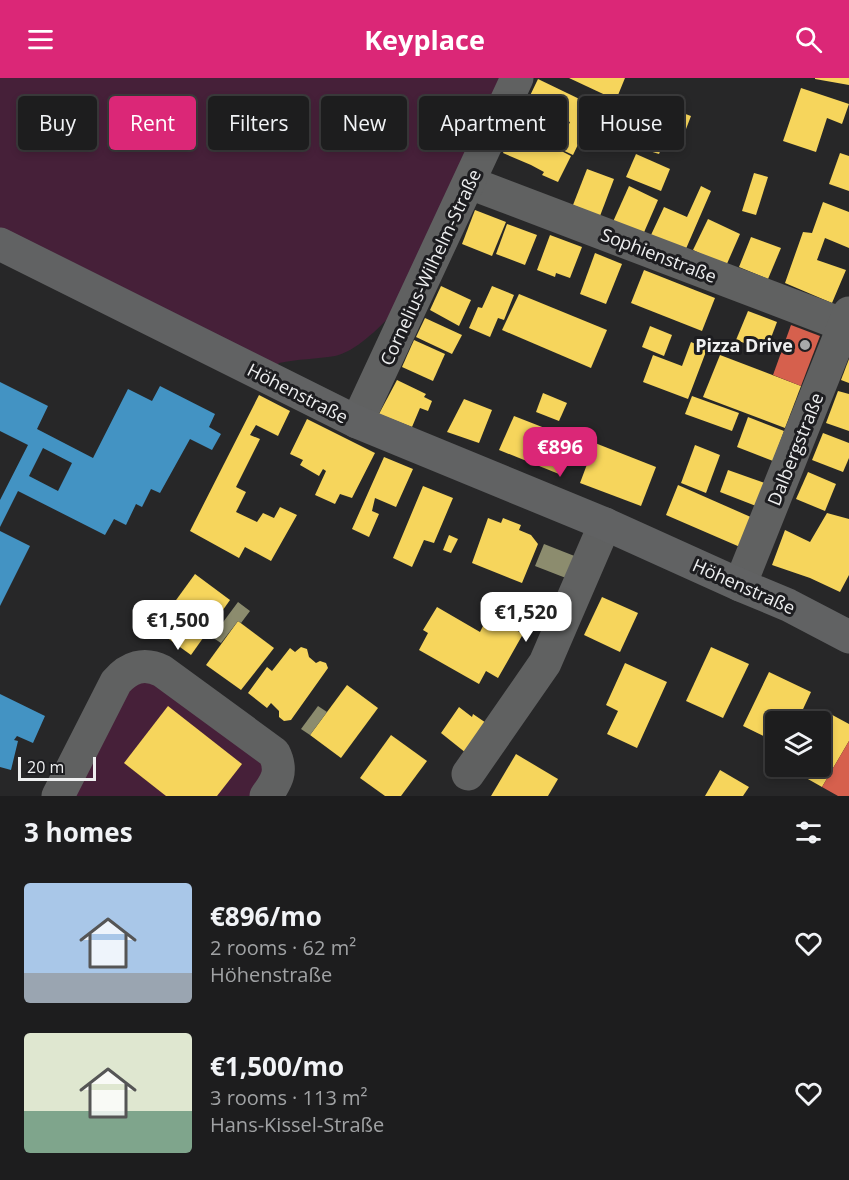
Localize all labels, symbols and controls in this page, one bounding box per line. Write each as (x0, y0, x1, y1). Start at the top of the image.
text: Keyplace (364, 21, 485, 58)
icon: menu (24, 23, 57, 56)
icon: search (792, 23, 825, 56)
chip: Buy (18, 96, 97, 150)
chip: Rent (109, 96, 196, 150)
chip: Filters (208, 96, 309, 150)
chip: New (321, 96, 407, 150)
chip: Apartment (419, 96, 567, 150)
chip: House (579, 96, 684, 150)
street label: Cornelius-Wilhelm-Straße (374, 165, 486, 369)
street label: Sophienstraße (598, 222, 720, 288)
place label: Pizza Drive (695, 333, 793, 357)
marker: Pizza Drive (798, 338, 812, 352)
street label: Höhenstraße (244, 357, 352, 429)
street label: Dalbergstraße (761, 389, 829, 509)
pin: €896 (524, 427, 596, 478)
text: €896 (537, 433, 583, 460)
street label: Höhenstraße (689, 553, 799, 619)
pin: €1,520 (477, 592, 575, 643)
text: €1,520 (495, 598, 557, 625)
pin: €1,500 (129, 600, 227, 651)
text: €1,500 (147, 606, 209, 633)
map controls (765, 711, 831, 777)
button: layers (765, 711, 831, 777)
scale bar (18, 754, 96, 782)
text: 20 m (27, 756, 64, 778)
text: 3 homes (24, 814, 133, 850)
icon: filters (792, 816, 825, 849)
text: €896/mo (210, 898, 322, 934)
icon: home (72, 907, 144, 979)
icon: heart (792, 927, 825, 960)
text: 2 rooms · 62 m² (210, 934, 356, 961)
text: Höhenstraße (210, 961, 332, 988)
text: €1,500/mo (210, 1048, 344, 1084)
icon: home (72, 1057, 144, 1129)
icon: heart (792, 1077, 825, 1110)
text: 3 rooms · 113 m² (210, 1084, 368, 1111)
text: Hans-Kissel-Straße (210, 1111, 384, 1138)

